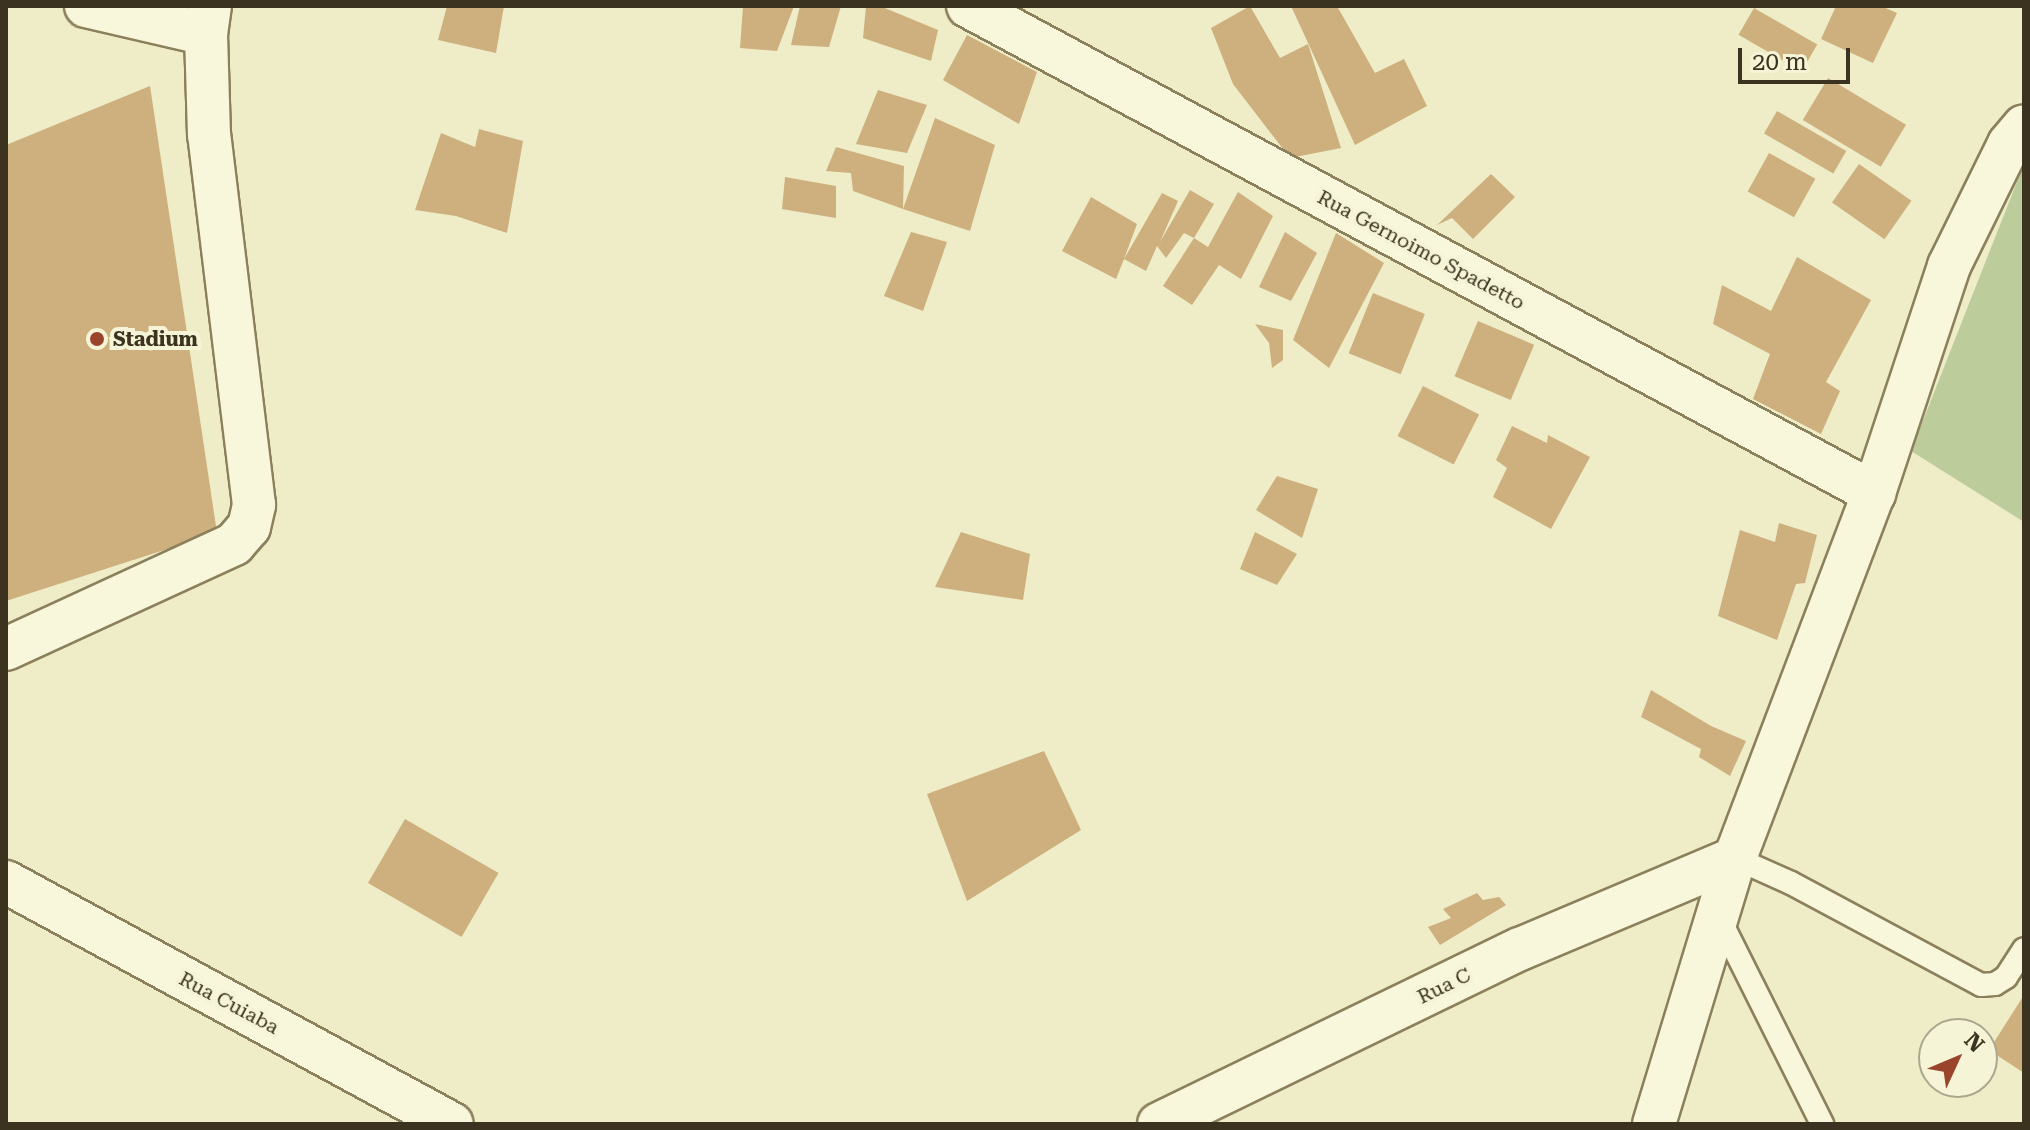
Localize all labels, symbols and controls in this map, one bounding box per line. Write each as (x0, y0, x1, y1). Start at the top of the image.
scale bar (1742, 32, 1854, 82)
text: 20 m (1752, 48, 1807, 76)
street label: Rua Gernoimo Spadetto (1313, 185, 1529, 315)
place label: Stadium (113, 327, 198, 351)
marker: Stadium (88, 330, 106, 348)
street label: Rua C (1413, 963, 1475, 1009)
street label: Rua Cuiaba (175, 967, 283, 1039)
north arrow (1918, 1018, 1998, 1098)
text: N (1959, 1028, 1989, 1057)

